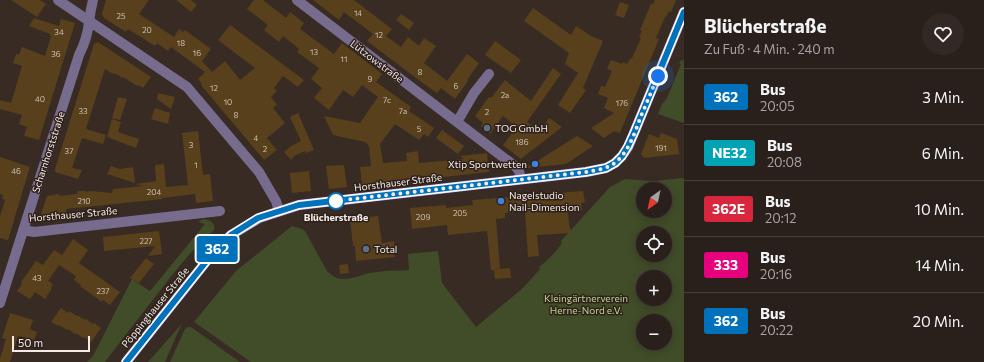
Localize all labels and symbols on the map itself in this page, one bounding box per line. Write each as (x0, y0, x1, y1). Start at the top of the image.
house number: 14 (354, 8, 362, 18)
house number: 25 (116, 11, 126, 21)
house number: 20 (142, 25, 152, 35)
house number: 34 (54, 27, 64, 37)
house number: 12 (375, 30, 383, 40)
street label: Lützowstraße (348, 37, 406, 85)
house number: 18 (177, 38, 185, 48)
house number: 13 (310, 47, 318, 57)
house number: 16 (193, 48, 201, 58)
house number: 36 (51, 49, 61, 59)
house number: 11 (341, 54, 347, 64)
your location (648, 66, 668, 86)
house number: 8 (418, 67, 423, 77)
house number: 9 (368, 74, 373, 84)
house number: 6 (454, 81, 459, 91)
house number: 12 (210, 83, 218, 93)
house number: 2a (501, 90, 509, 100)
house number: 40 (35, 94, 45, 104)
house number: 7c (383, 95, 391, 105)
house number: 10 (224, 97, 232, 107)
house number: 176 (616, 98, 628, 108)
house number: 33 (78, 106, 88, 116)
house number: 7a (399, 106, 407, 116)
house number: 2 (485, 107, 490, 117)
street label: Scharnhorststraße (29, 110, 67, 194)
house number: 8 (234, 110, 239, 120)
place label: TOG GmbH (495, 122, 548, 134)
marker: TOG GmbH (482, 123, 492, 133)
house number: 5 (417, 124, 422, 134)
house number: 4 (254, 133, 259, 143)
house number: 186 (515, 137, 529, 147)
house number: 3 (189, 140, 194, 150)
house number: 191 (655, 143, 667, 153)
house number: 2 (263, 144, 268, 154)
house number: 37 (65, 146, 73, 156)
place label: Xtip Sportwetten (448, 158, 527, 170)
marker: Xtip Sportwetten (530, 159, 540, 169)
house number: 1 (194, 160, 198, 170)
house number: 46 (11, 166, 21, 176)
street label: Horsthauser Straße (353, 171, 443, 193)
north arrow (636, 182, 672, 218)
house number: 204 (147, 187, 161, 197)
place label: Nagelstudio Nail-Dimension (509, 189, 580, 213)
marker: Blücherstraße (327, 192, 345, 210)
house number: 210 (77, 196, 91, 206)
marker: Nagelstudio Nail-Dimension (496, 196, 506, 206)
street label: Horsthauser Straße (28, 204, 118, 224)
house number: 205 (453, 208, 468, 218)
place label: Blücherstraße (304, 211, 368, 223)
house number: 209 (416, 212, 430, 222)
house number: 227 (139, 236, 153, 246)
line badge: 362 (194, 236, 240, 262)
place label: Total (374, 243, 397, 255)
marker: Total (361, 244, 371, 254)
street label: Pöppinghauser Straße (119, 264, 191, 350)
house number: 43 (32, 273, 42, 283)
house number: 237 (96, 286, 110, 296)
park label: Kleingärtnerverein Herne-Nord e.V. (544, 292, 628, 316)
scale bar (12, 334, 90, 353)

